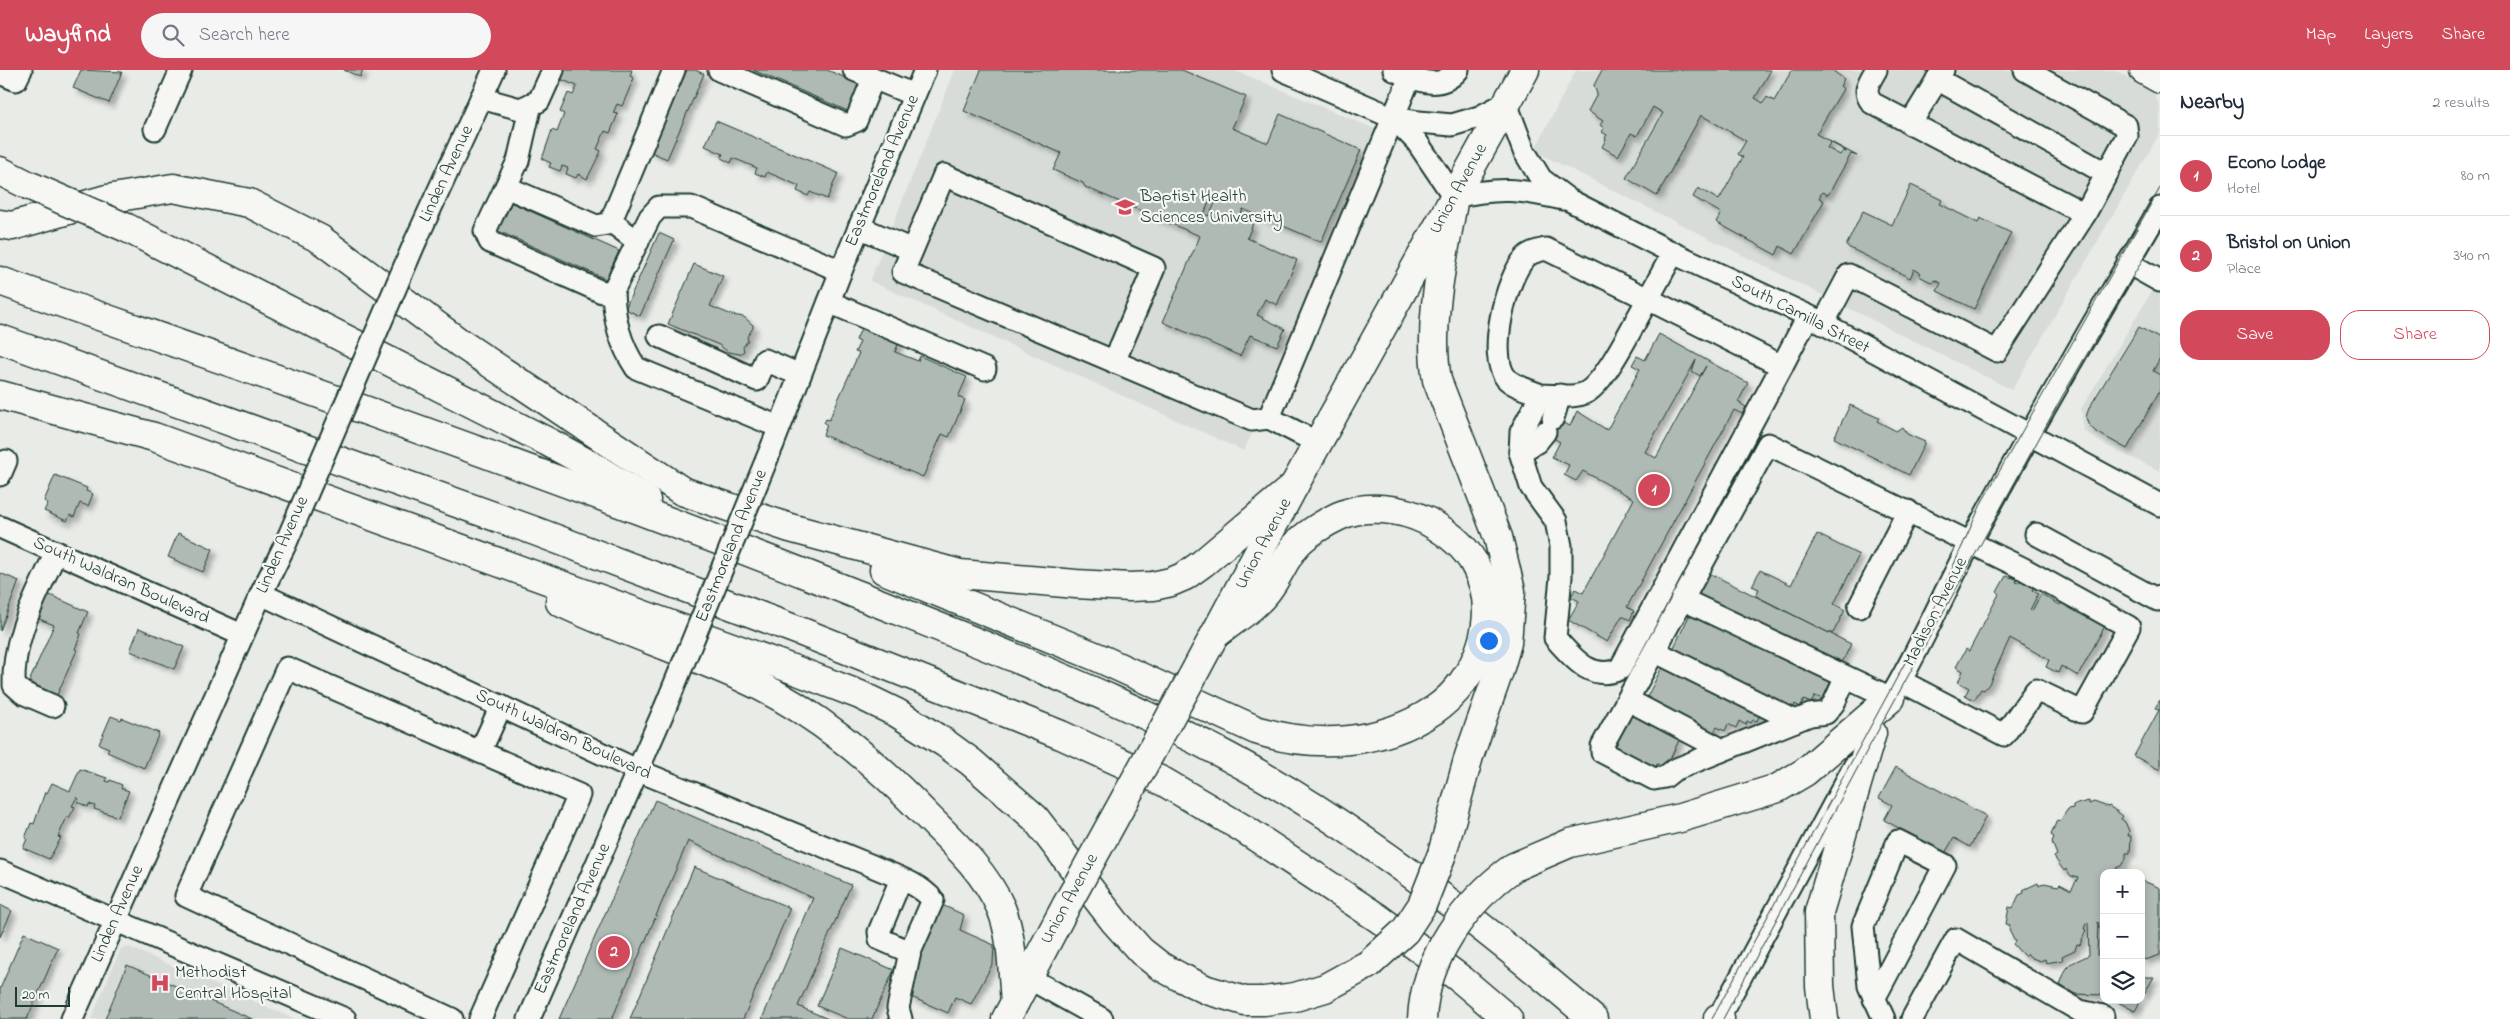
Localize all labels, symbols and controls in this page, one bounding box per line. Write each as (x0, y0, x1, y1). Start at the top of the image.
search box (141, 13, 491, 58)
text: Wayfind (25, 18, 111, 53)
icon: search (159, 21, 187, 49)
text: Search here (199, 22, 290, 49)
text: Map (2306, 22, 2336, 48)
text: Layers (2364, 22, 2414, 48)
text: Share (2442, 22, 2485, 48)
text: Nearby (2180, 88, 2244, 118)
street label: Eastmoreland Avenue (839, 90, 927, 251)
text: 2 results (2432, 91, 2490, 115)
street label: Linden Avenue (413, 120, 481, 227)
street label: Union Avenue (1423, 138, 1495, 239)
text: Econo Lodge (2227, 150, 2325, 177)
text: 1 (2193, 164, 2199, 188)
text: 80 m (2461, 164, 2490, 188)
text: Hotel (2227, 177, 2260, 201)
place label: Baptist Health Sciences University (1139, 184, 1283, 231)
school or university icon: Baptist Health Sciences University (1114, 196, 1136, 218)
text: Bristol on Union (2227, 230, 2350, 257)
text: 2 (2192, 244, 2200, 268)
text: 340 m (2453, 244, 2490, 268)
text: Place (2227, 257, 2261, 281)
street label: South Camilla Street (1726, 269, 1874, 361)
button: Save (2180, 310, 2330, 360)
button: Share (2340, 310, 2490, 360)
street label: Eastmoreland Avenue (689, 465, 775, 626)
pin: 1 (1638, 471, 1670, 509)
street label: Linden Avenue (250, 491, 316, 598)
street label: Union Avenue (1229, 493, 1299, 594)
street label: South Waldran Boulevard (29, 530, 213, 632)
street label: Madison Avenue (1897, 552, 1975, 671)
your location (1476, 628, 1502, 654)
street label: South Waldran Boulevard (471, 683, 655, 787)
street label: Eastmoreland Avenue (528, 838, 618, 999)
street label: Union Avenue (1034, 848, 1106, 949)
street label: Linden Avenue (85, 860, 151, 967)
map controls (2100, 869, 2145, 1004)
button: + (2100, 869, 2145, 914)
button: − (2100, 914, 2145, 959)
pin: 2 (598, 933, 630, 971)
button: layers (2100, 959, 2145, 1004)
place label: Methodist Central Hospital (175, 960, 292, 1007)
hospital icon: Methodist Central Hospital (149, 972, 171, 994)
scale bar (15, 984, 70, 1007)
text: 20 m (22, 985, 49, 1006)

